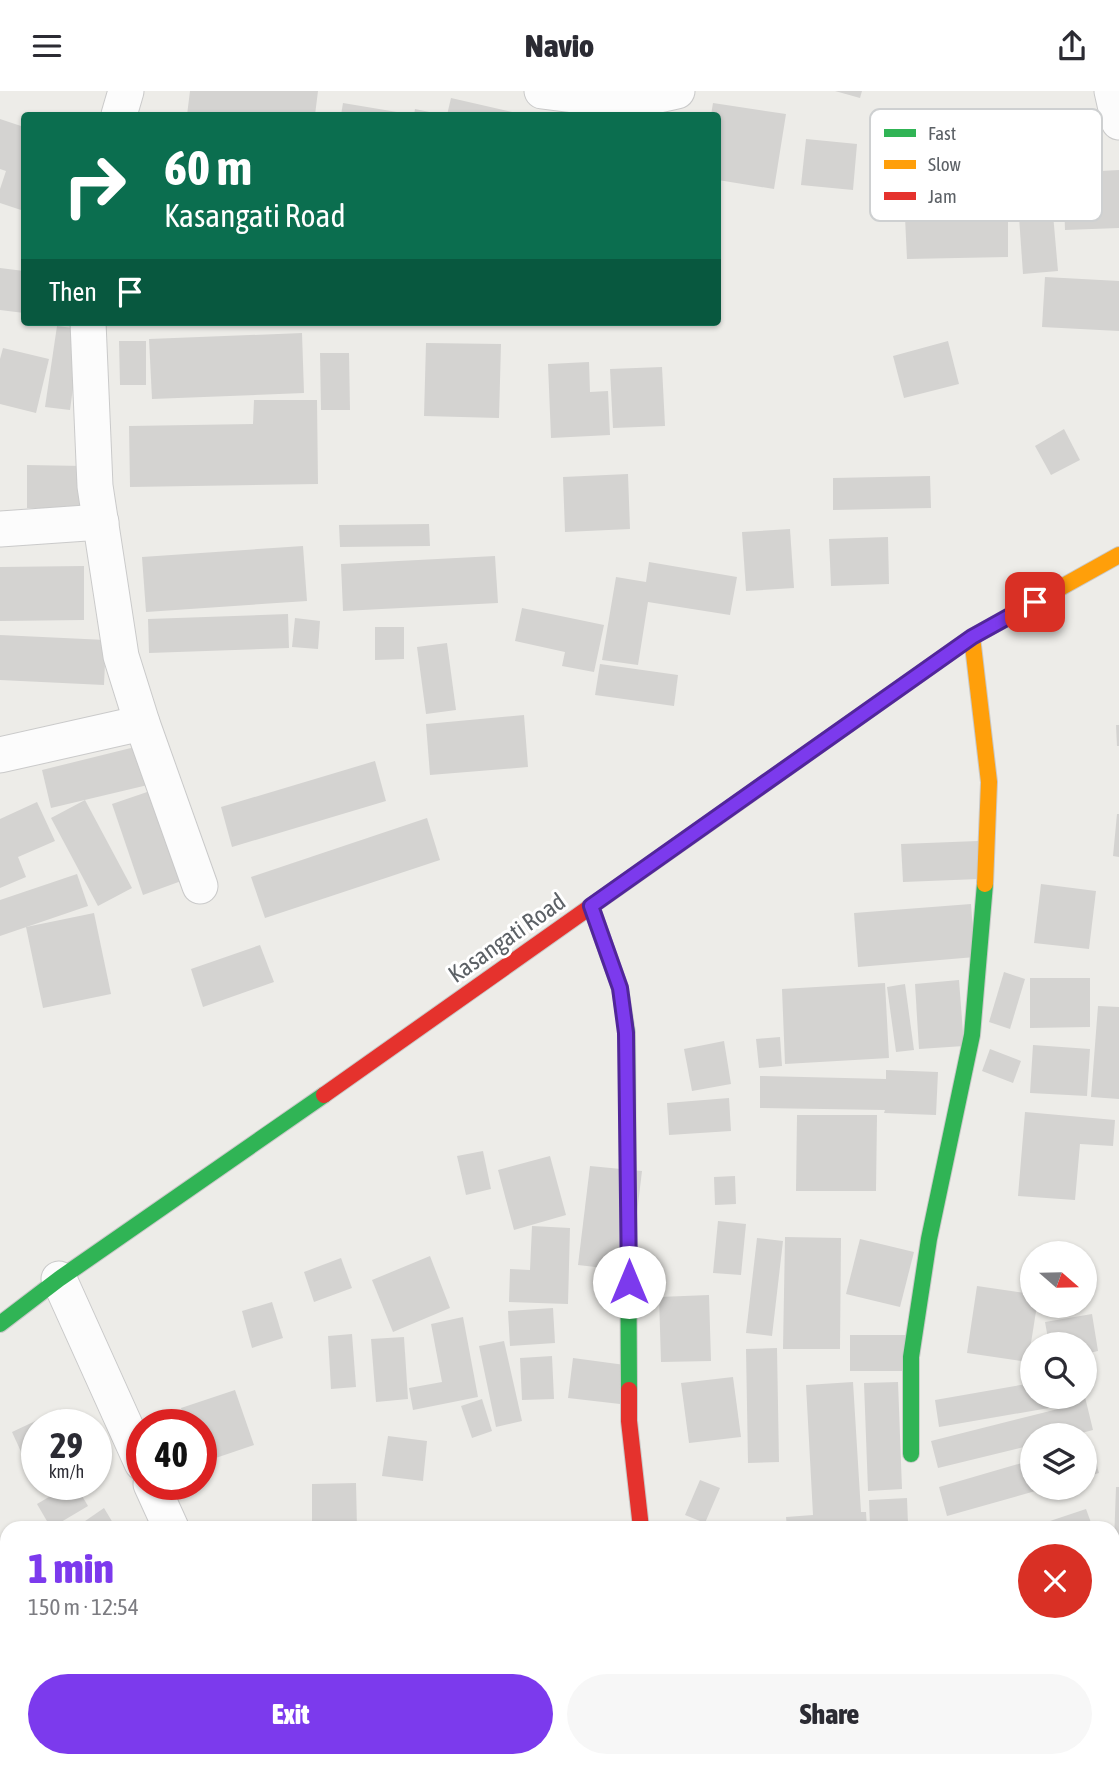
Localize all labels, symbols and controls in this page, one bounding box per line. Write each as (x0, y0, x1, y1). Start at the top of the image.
icon: menu (28, 27, 66, 65)
text: Navio (525, 27, 594, 64)
icon: share (1053, 27, 1091, 65)
legend (870, 109, 1102, 221)
text: Fast (928, 122, 956, 144)
text: 60 m (164, 139, 252, 195)
icon: right (49, 140, 140, 231)
text: Slow (928, 153, 962, 175)
text: Jam (928, 185, 957, 207)
text: Kasangati Road (164, 197, 346, 234)
icon: arrive (111, 273, 149, 311)
text: Then (49, 277, 97, 307)
pin (1005, 572, 1065, 632)
icon: arrive (1016, 583, 1054, 621)
street label: Kasangati Road (443, 887, 570, 988)
north arrow (1020, 1241, 1097, 1318)
map controls (1020, 1241, 1097, 1500)
position arrow (592, 1245, 666, 1319)
button: search (1020, 1332, 1097, 1409)
speed limit sign: 40 (126, 1409, 217, 1500)
button: layers (1020, 1423, 1097, 1500)
text: 29 (50, 1425, 83, 1465)
text: km/h (49, 1461, 84, 1482)
text: 1 min (28, 1544, 114, 1592)
button: close (1018, 1544, 1092, 1618)
text: 150 m · 12:54 (28, 1594, 139, 1620)
button: Exit (28, 1674, 553, 1754)
button: Share (567, 1674, 1092, 1754)

